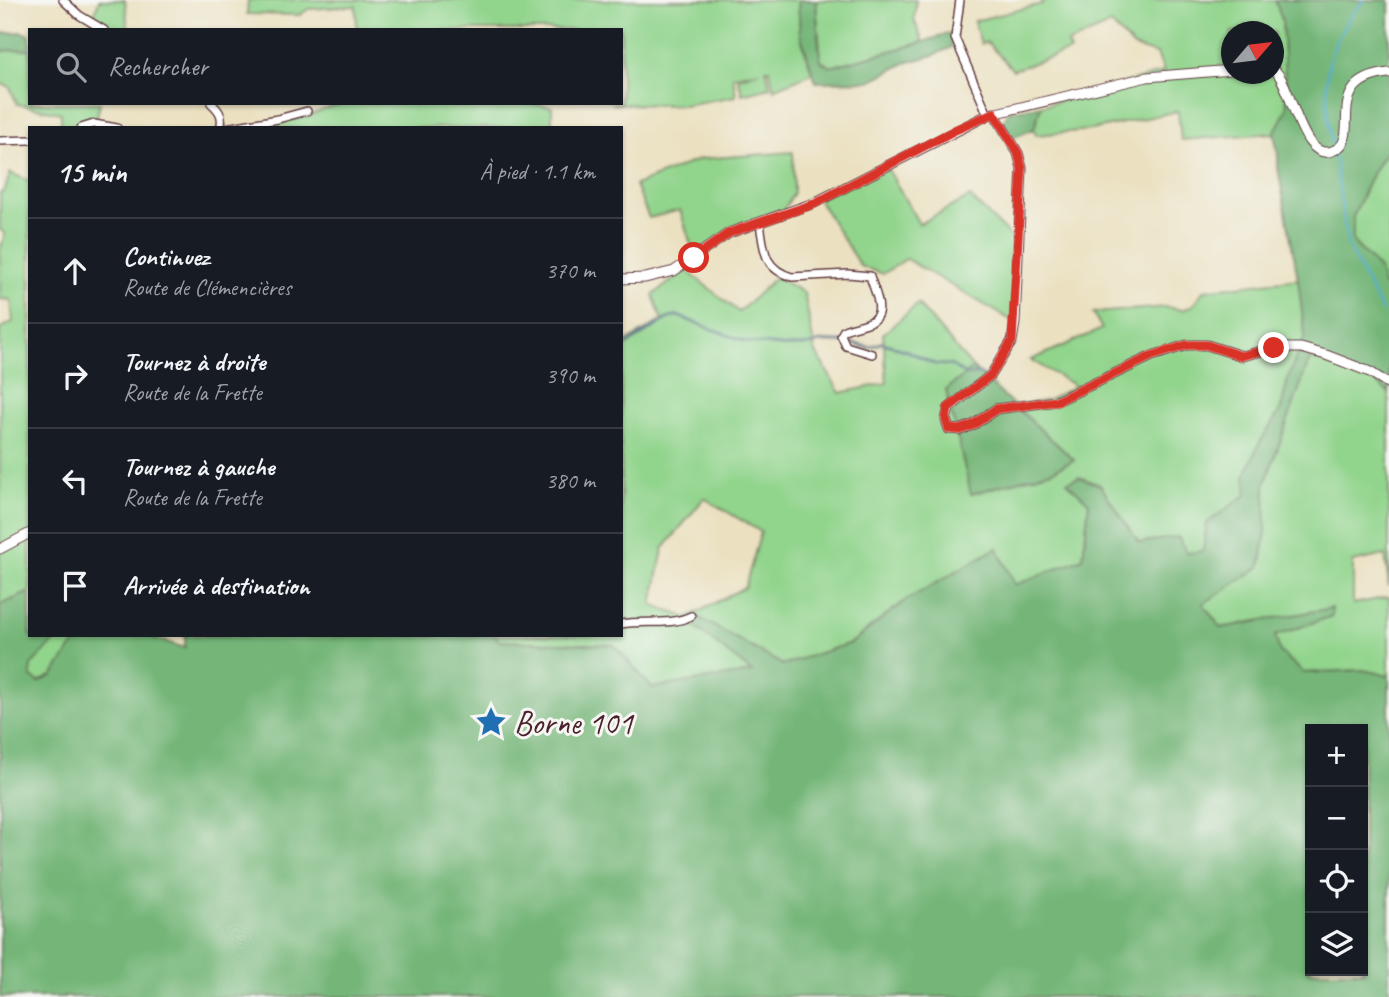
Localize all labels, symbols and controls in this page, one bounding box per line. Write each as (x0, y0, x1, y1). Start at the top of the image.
north arrow (1221, 21, 1284, 84)
search box (28, 28, 623, 105)
icon: search (52, 48, 90, 86)
text: Rechercher (108, 50, 208, 83)
text: 15 min (56, 153, 127, 191)
text: À pied · 1.1 km (480, 157, 595, 186)
text: Continuez (123, 240, 209, 273)
route start (678, 242, 709, 273)
icon: ahead (56, 252, 94, 290)
text: 370 m (546, 256, 595, 285)
text: Route de Clémencières (123, 273, 291, 302)
route end (1258, 332, 1289, 363)
text: Tournez à droite (123, 345, 265, 378)
icon: right (56, 357, 94, 395)
text: 390 m (546, 361, 595, 390)
text: Route de la Frette (123, 378, 262, 407)
text: Tournez à gauche (123, 450, 274, 483)
icon: left (56, 462, 94, 500)
text: 380 m (546, 466, 595, 495)
text: Route de la Frette (123, 483, 262, 512)
icon: arrive (56, 567, 94, 605)
text: Arrivée à destination (123, 569, 309, 602)
place label: Borne 101 (514, 702, 635, 744)
place icon: Borne 101 (474, 705, 508, 739)
map controls (1305, 724, 1368, 976)
button: + (1305, 724, 1368, 787)
button: − (1305, 787, 1368, 850)
button: locate (1305, 850, 1368, 913)
button: layers (1305, 913, 1368, 976)

